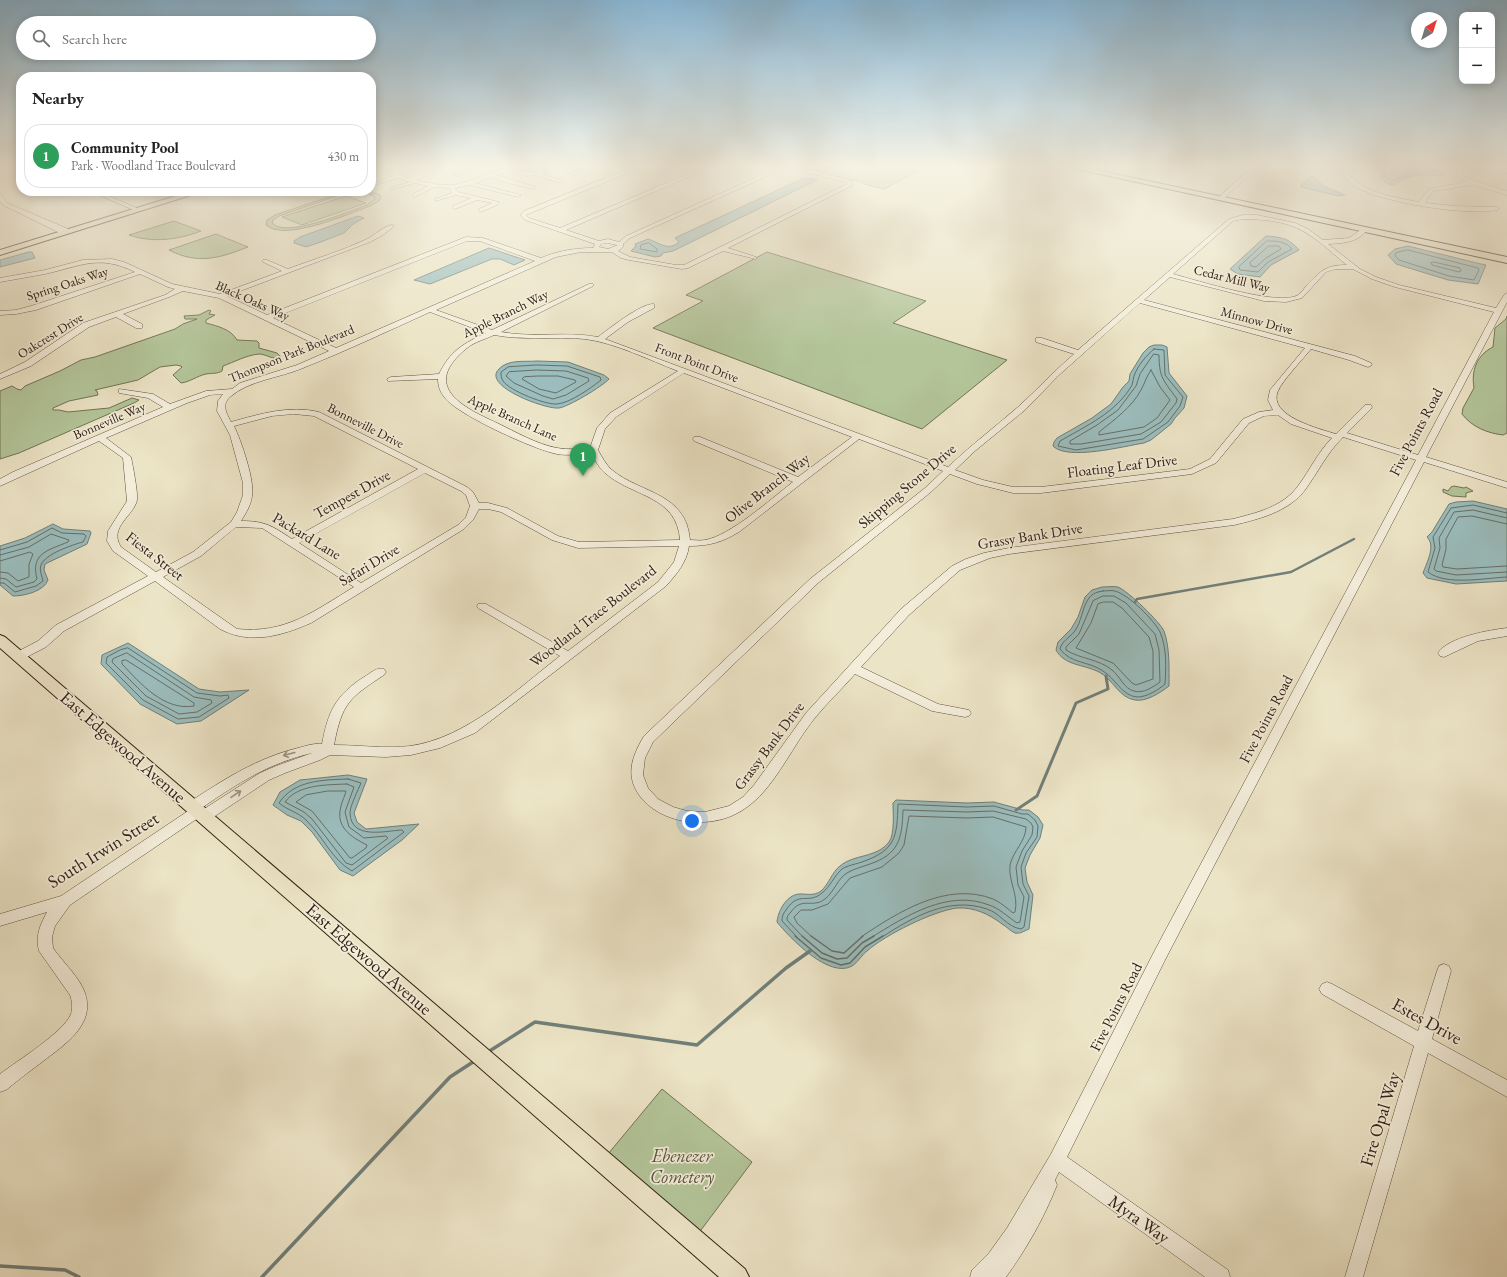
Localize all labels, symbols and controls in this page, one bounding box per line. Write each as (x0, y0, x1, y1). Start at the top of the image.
north arrow (1411, 12, 1447, 48)
map controls (1459, 12, 1495, 84)
button: + (1459, 12, 1495, 48)
search box (16, 16, 376, 60)
icon: search (30, 27, 52, 49)
text: Search here (62, 29, 127, 48)
button: − (1459, 48, 1495, 84)
text: Nearby (32, 87, 84, 109)
text: Community Pool (71, 138, 179, 157)
text: 1 (43, 148, 49, 165)
text: 430 m (328, 148, 359, 165)
text: Park · Woodland Trace Boulevard (71, 157, 236, 174)
street label: Cedar Mill Way (1192, 261, 1272, 296)
street label: Spring Oaks Way (24, 262, 110, 305)
street label: Black Oaks Way (213, 277, 293, 324)
street label: Apple Branch Way (459, 285, 551, 342)
street label: Minnow Drive (1219, 303, 1295, 338)
street label: Oakcrest Drive (14, 309, 86, 362)
street label: Thompson Park Boulevard (226, 320, 357, 386)
street label: Front Point Drive (652, 339, 741, 386)
street label: Five Points Road (1384, 384, 1447, 479)
street label: Apple Branch Lane (464, 390, 560, 445)
street label: Bonneville Way (70, 397, 148, 443)
street label: Bonneville Drive (325, 399, 407, 452)
street label: Skipping Stone Drive (854, 439, 960, 532)
pin: 1 (570, 443, 596, 476)
street label: Olive Branch Way (720, 448, 813, 527)
street label: Floating Leaf Drive (1066, 449, 1178, 482)
street label: Tempest Drive (310, 465, 393, 522)
street label: Packard Lane (269, 508, 345, 564)
street label: Grassy Bank Drive (976, 518, 1084, 553)
street label: Fiesta Street (122, 527, 188, 584)
street label: Safari Drive (335, 539, 403, 590)
street label: Woodland Trace Boulevard (526, 560, 660, 671)
street label: Five Points Road (1234, 671, 1297, 766)
street label: East Edgewood Avenue (56, 686, 191, 808)
street label: Grassy Bank Drive (729, 698, 808, 794)
one-way arrow (283, 751, 296, 758)
one-way arrow (230, 790, 241, 798)
street label: South Irwin Street (43, 806, 163, 893)
your location (682, 811, 702, 831)
street label: East Edgewood Avenue (302, 898, 437, 1020)
street label: Five Points Road (1085, 959, 1146, 1054)
street label: Estes Drive (1388, 992, 1466, 1049)
street label: Fire Opal Way (1354, 1069, 1405, 1169)
park label: Ebenezer Cometery (650, 1144, 715, 1189)
street label: Myra Way (1104, 1189, 1175, 1248)

